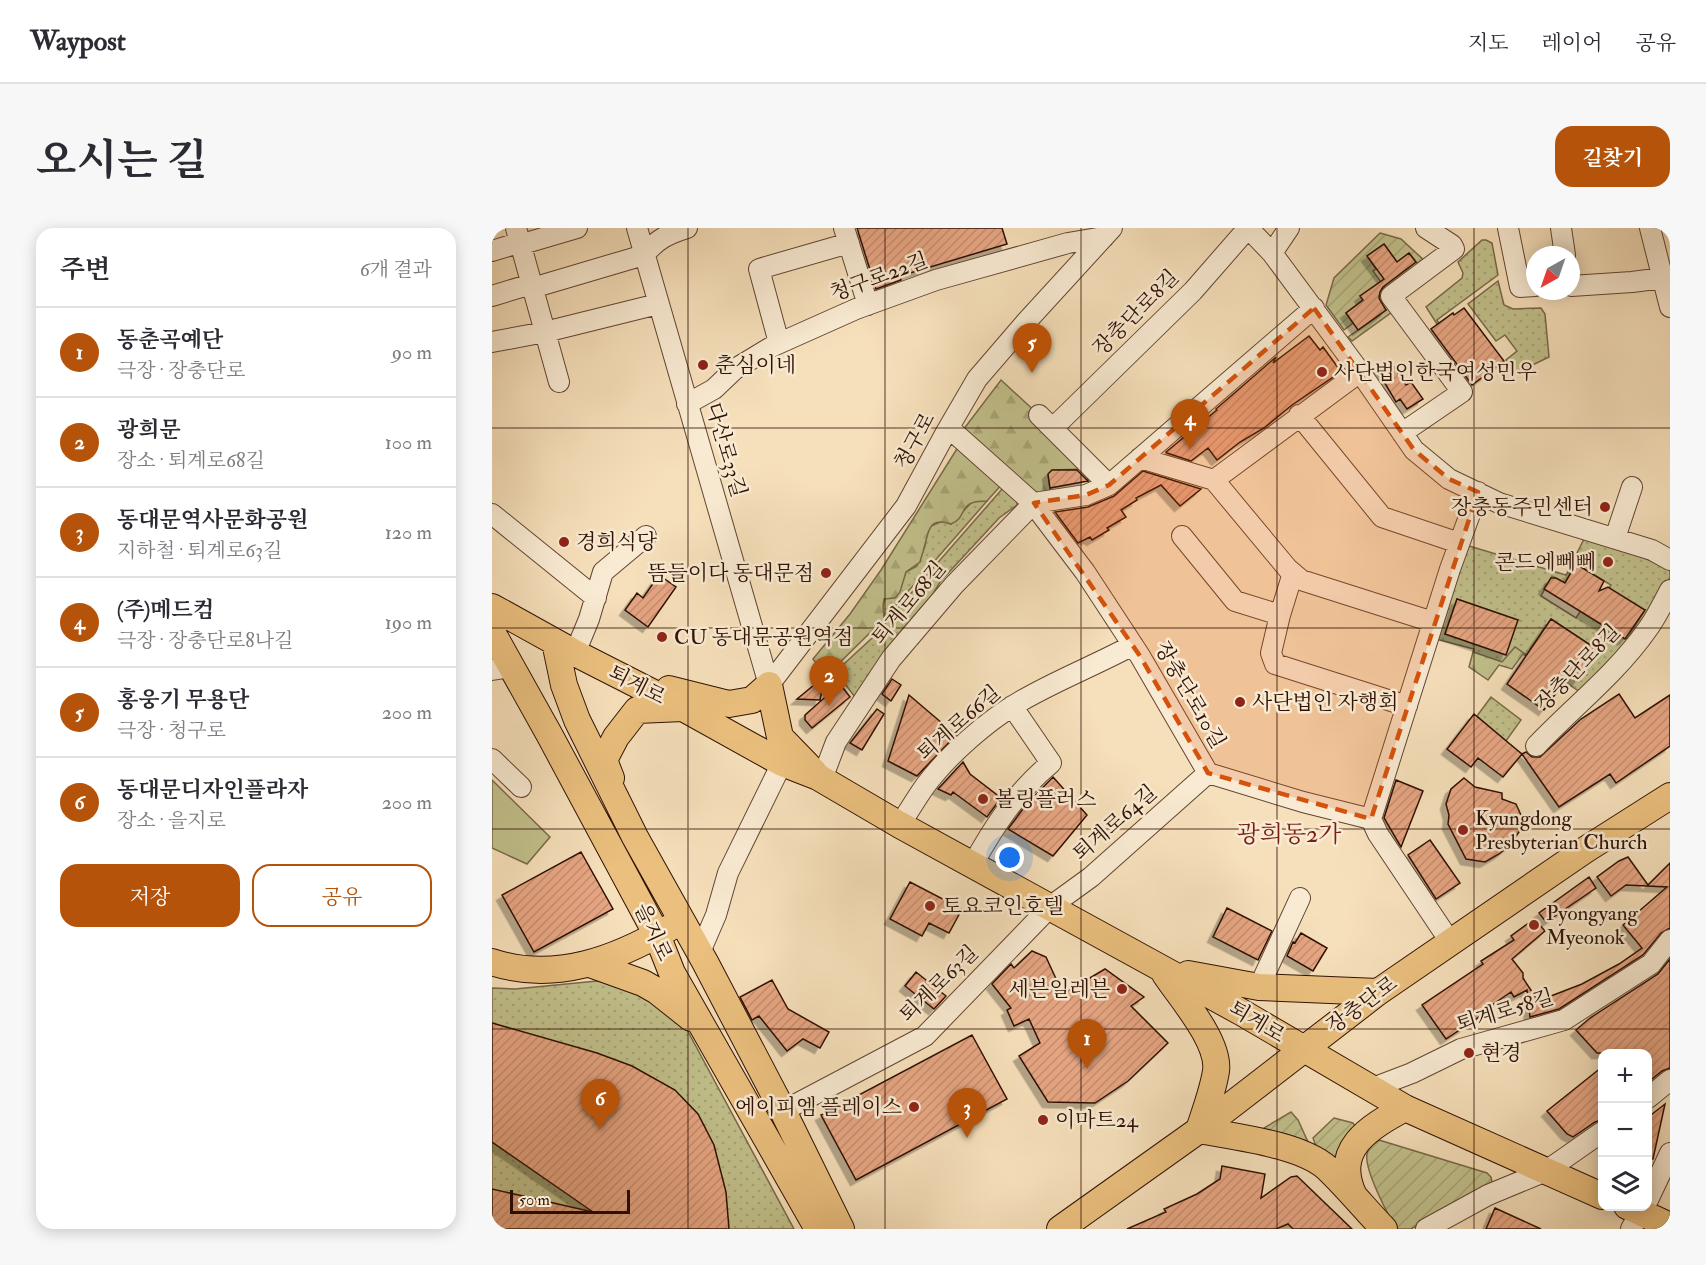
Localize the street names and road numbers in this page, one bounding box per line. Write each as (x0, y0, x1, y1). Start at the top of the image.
street label: 청구로22길 (826, 247, 932, 307)
street label: 장충단로8길 (1087, 264, 1185, 362)
street label: 다산로33길 (700, 400, 752, 500)
street label: 청구로 (888, 408, 942, 474)
street label: 퇴계로68길 (866, 555, 952, 651)
street label: 장충단로8길 (1530, 619, 1626, 717)
street label: 장충단로10길 (1148, 636, 1232, 754)
street label: 퇴계로 (604, 659, 670, 711)
street label: 퇴계로66길 (912, 679, 1006, 767)
street label: 퇴계로64길 (1067, 779, 1163, 867)
street label: 을지로 (628, 899, 678, 965)
street label: 퇴계로63길 (894, 940, 984, 1028)
street label: 장충단로 (1321, 970, 1403, 1040)
street label: 퇴계로58길 (1453, 983, 1557, 1039)
street label: 퇴계로 (1224, 995, 1290, 1049)

